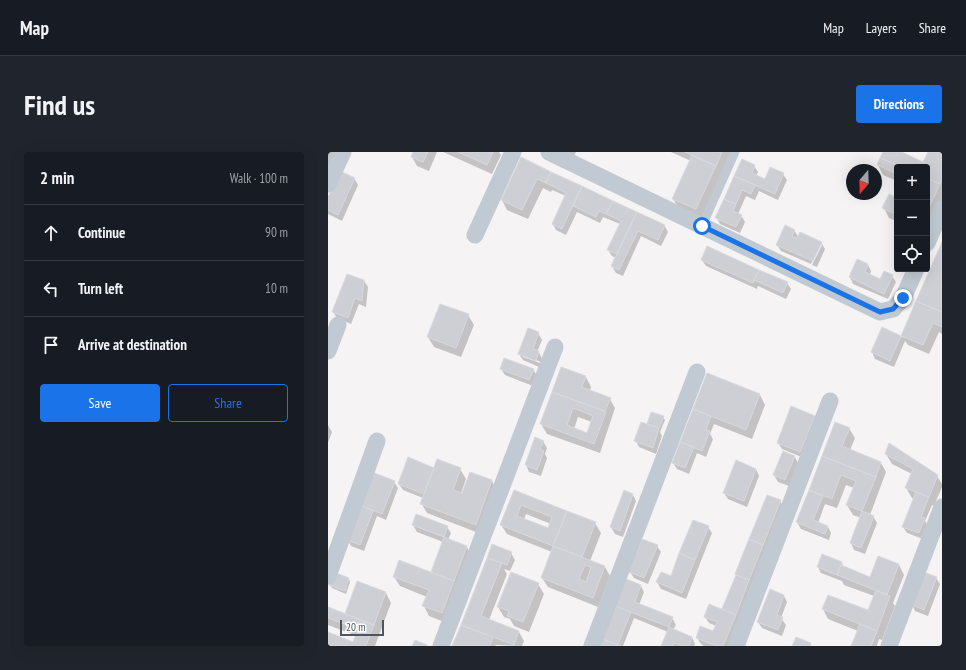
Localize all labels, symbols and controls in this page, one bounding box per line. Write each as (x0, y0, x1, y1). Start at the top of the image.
text: Map (20, 16, 49, 40)
text: Map (823, 19, 844, 37)
text: Layers (866, 19, 897, 37)
text: Share (919, 19, 946, 37)
button: Directions (856, 85, 942, 123)
text: Find us (24, 86, 95, 123)
north arrow (846, 164, 882, 200)
map controls (894, 164, 930, 272)
button: + (894, 164, 930, 200)
text: 2 min (40, 167, 74, 189)
text: Walk · 100 m (230, 170, 288, 187)
button: − (894, 200, 930, 236)
route start (693, 217, 711, 235)
icon: ahead (40, 222, 62, 244)
text: Continue (78, 223, 125, 242)
text: 90 m (265, 224, 288, 241)
button: locate (894, 236, 930, 272)
icon: left (40, 278, 62, 300)
text: Turn left (78, 279, 123, 298)
text: 10 m (265, 280, 288, 297)
route end (894, 289, 912, 307)
icon: arrive (40, 334, 62, 356)
text: Arrive at destination (78, 335, 187, 354)
button: Save (40, 384, 160, 422)
button: Share (168, 384, 288, 422)
scale bar (340, 618, 384, 637)
text: 20 m (346, 620, 365, 634)

